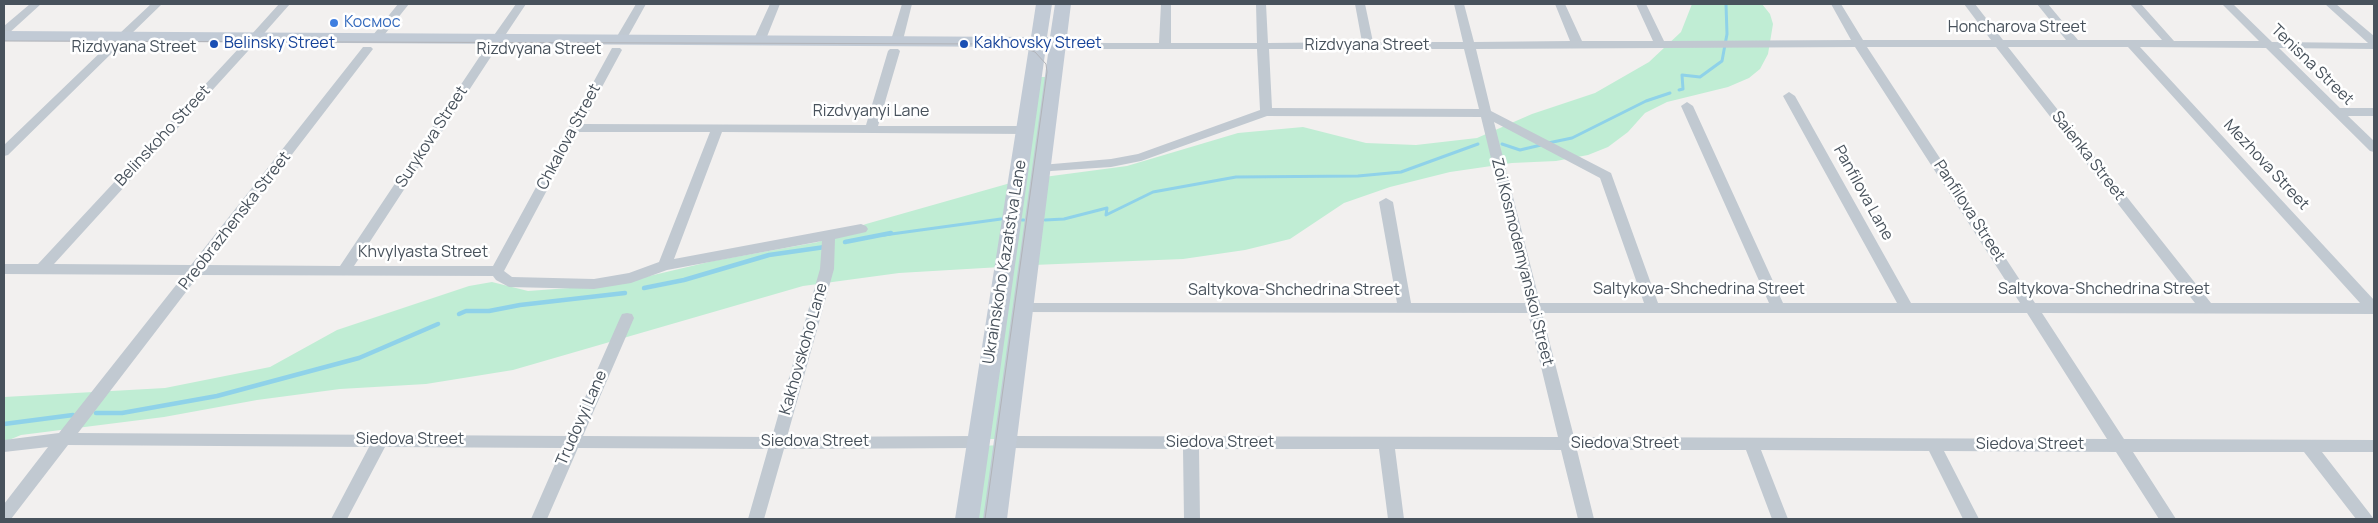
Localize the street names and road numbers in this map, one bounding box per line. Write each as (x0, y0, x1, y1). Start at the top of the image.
street label: Honcharova Street (1948, 18, 2086, 38)
street label: Tenisna Street (2267, 21, 2357, 109)
street label: Rizdvyana Street (1305, 36, 1429, 56)
street label: Rizdvyana Street (72, 38, 196, 58)
street label: Rizdvyana Street (477, 40, 601, 60)
street label: Chkalova Street (533, 81, 605, 193)
street label: Belinskoho Street (111, 82, 215, 190)
street label: Surykova Street (392, 83, 472, 191)
street label: Rizdvyanyi Lane (813, 102, 929, 122)
street label: Saienka Street (2047, 107, 2129, 205)
street label: Mezhova Street (2219, 116, 2313, 214)
street label: Panfilova Lane (1829, 142, 1897, 244)
street label: Preobrazhenska Street (175, 148, 295, 294)
street label: Zoi Kosmodemyanskoi Street (1487, 156, 1557, 368)
street label: Panfilova Street (1929, 157, 2009, 265)
street label: Ukrainskoho Kazatstva Lane (979, 158, 1031, 366)
street label: Khvylyasta Street (358, 243, 488, 263)
street label: Saltykova-Shchedrina Street (1593, 280, 1805, 300)
street label: Saltykova-Shchedrina Street (1998, 280, 2210, 300)
street label: Kakhovskoho Lane (776, 281, 832, 417)
street label: Saltykova-Shchedrina Street (1188, 281, 1400, 301)
street label: Trudovyi Lane (553, 368, 611, 468)
street label: Siedova Street (356, 430, 464, 450)
street label: Siedova Street (761, 432, 869, 452)
street label: Siedova Street (1166, 433, 1274, 453)
street label: Siedova Street (1571, 434, 1679, 454)
street label: Siedova Street (1976, 435, 2084, 455)

